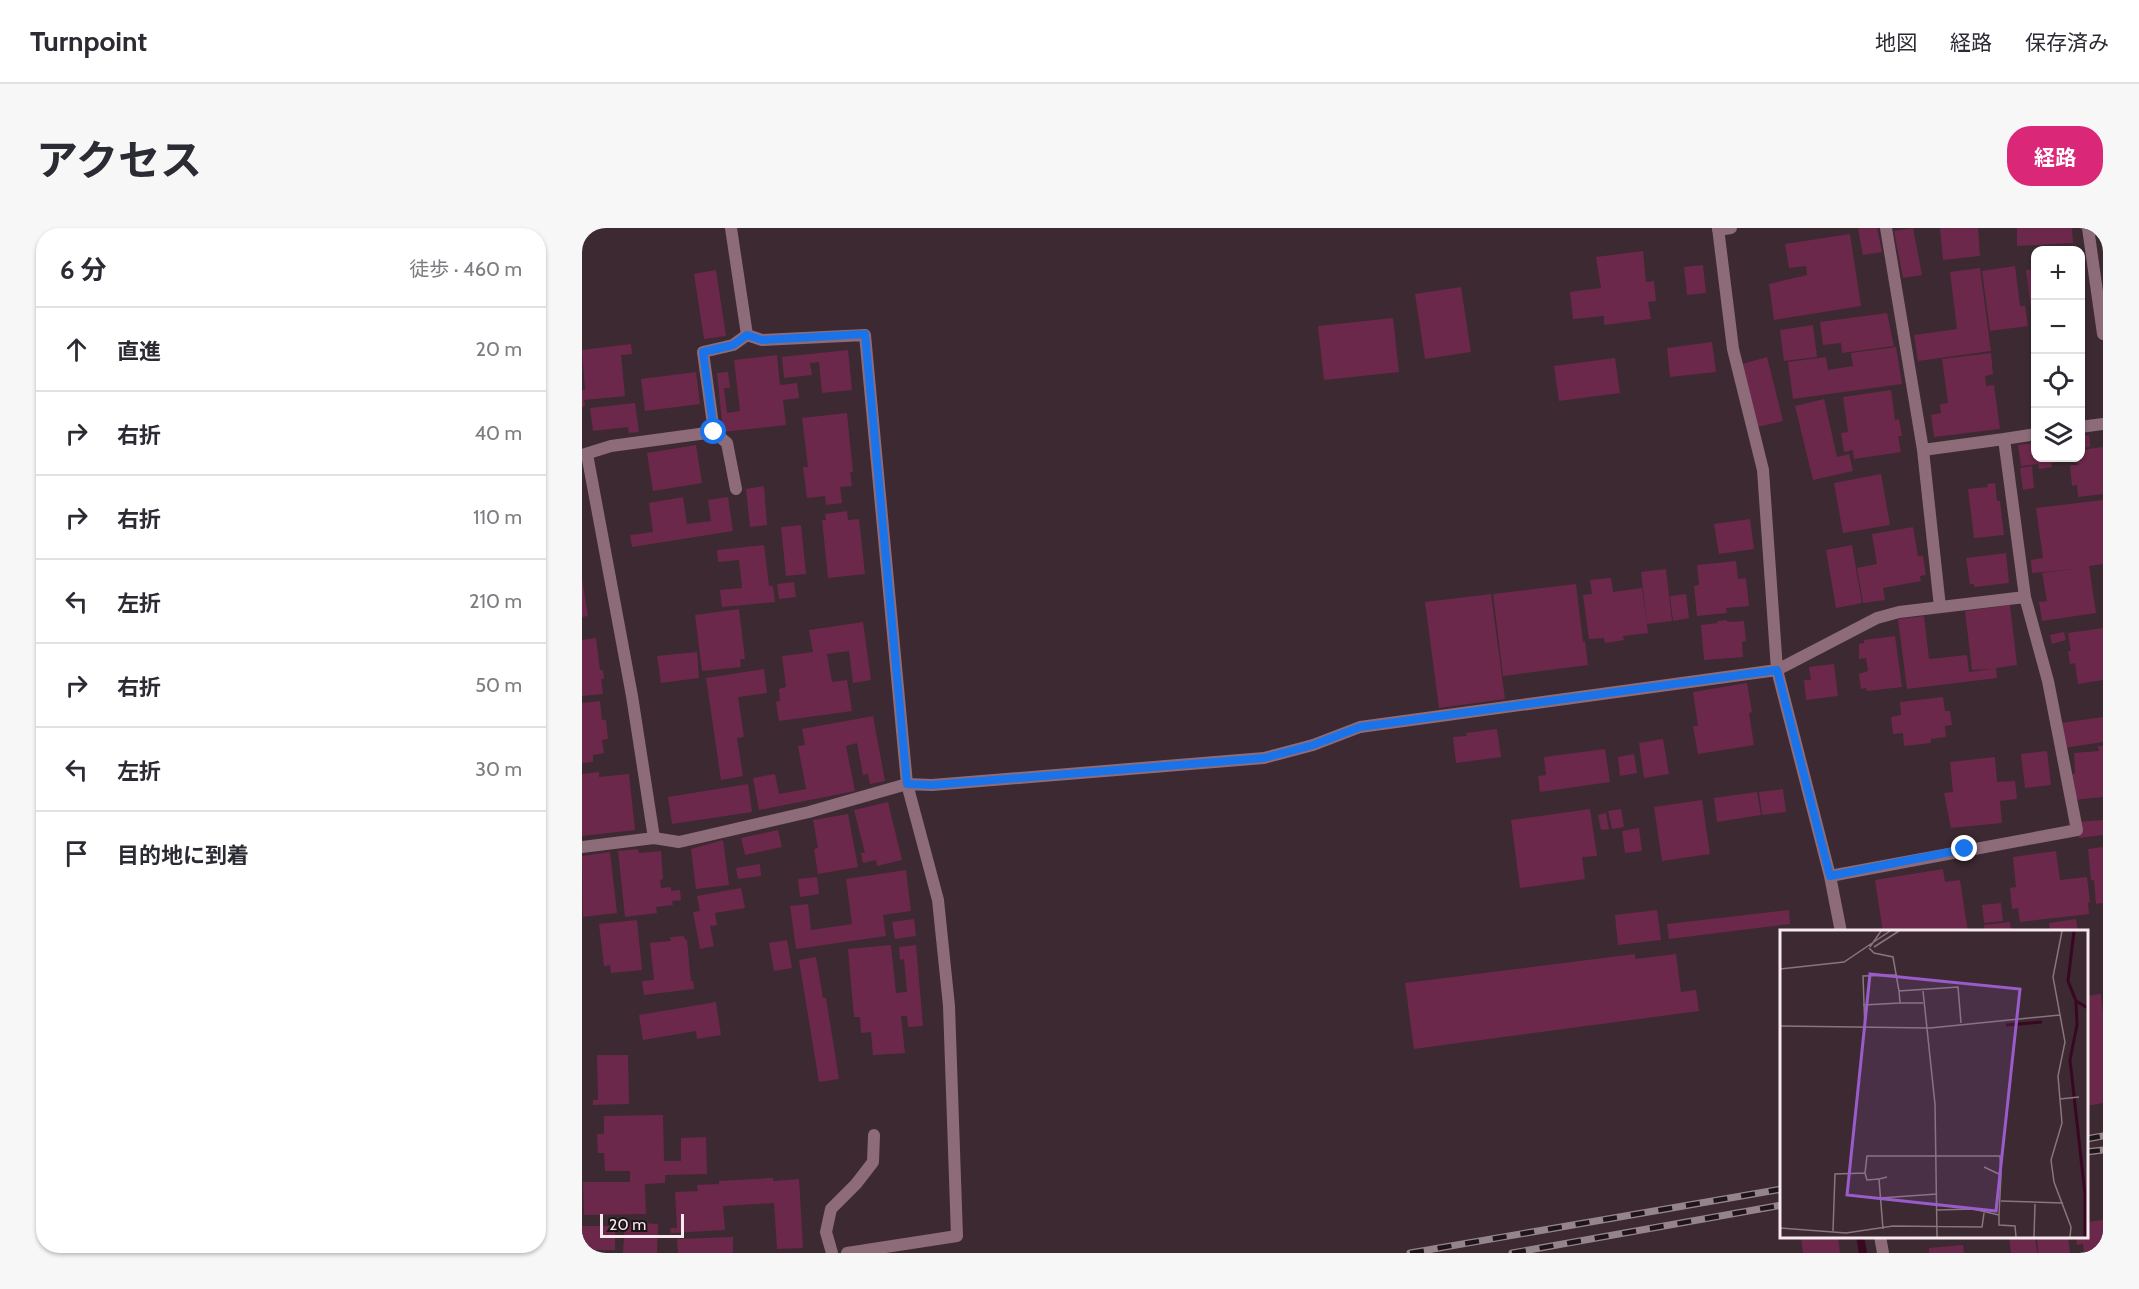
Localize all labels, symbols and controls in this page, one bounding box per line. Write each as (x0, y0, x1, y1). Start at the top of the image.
text: Turnpoint (30, 24, 147, 58)
text: 地図 (1875, 30, 1917, 55)
text: 経路 (1950, 30, 1992, 55)
text: 保存済み (2025, 30, 2109, 55)
button: 経路 (2007, 126, 2103, 186)
text: アクセス (36, 134, 202, 186)
map controls (2031, 246, 2085, 462)
button: + (2031, 246, 2085, 300)
text: 6 分 (60, 254, 106, 286)
text: 徒歩 · 460 m (409, 257, 522, 281)
button: − (2031, 300, 2085, 354)
icon: ahead (60, 333, 93, 366)
text: 20 m (476, 337, 522, 361)
text: 直進 (117, 338, 161, 365)
button: locate (2031, 354, 2085, 408)
button: layers (2031, 408, 2085, 462)
icon: right (60, 417, 93, 450)
route start (700, 418, 726, 444)
text: 40 m (474, 421, 522, 445)
text: 右折 (117, 422, 161, 449)
icon: right (60, 501, 93, 534)
text: 110 m (473, 505, 522, 529)
text: 右折 (117, 506, 161, 533)
icon: left (60, 585, 93, 618)
text: 210 m (469, 589, 522, 613)
text: 左折 (117, 590, 161, 617)
icon: right (60, 669, 93, 702)
text: 50 m (475, 673, 522, 697)
text: 右折 (117, 674, 161, 701)
icon: left (60, 753, 93, 786)
text: 30 m (475, 757, 522, 781)
text: 左折 (117, 758, 161, 785)
route end (1951, 835, 1977, 861)
icon: arrive (60, 837, 93, 870)
text: 目的地に到着 (117, 842, 249, 869)
inset map (1780, 930, 2088, 1238)
scale bar (600, 1211, 684, 1238)
text: 20 m (609, 1215, 646, 1234)

